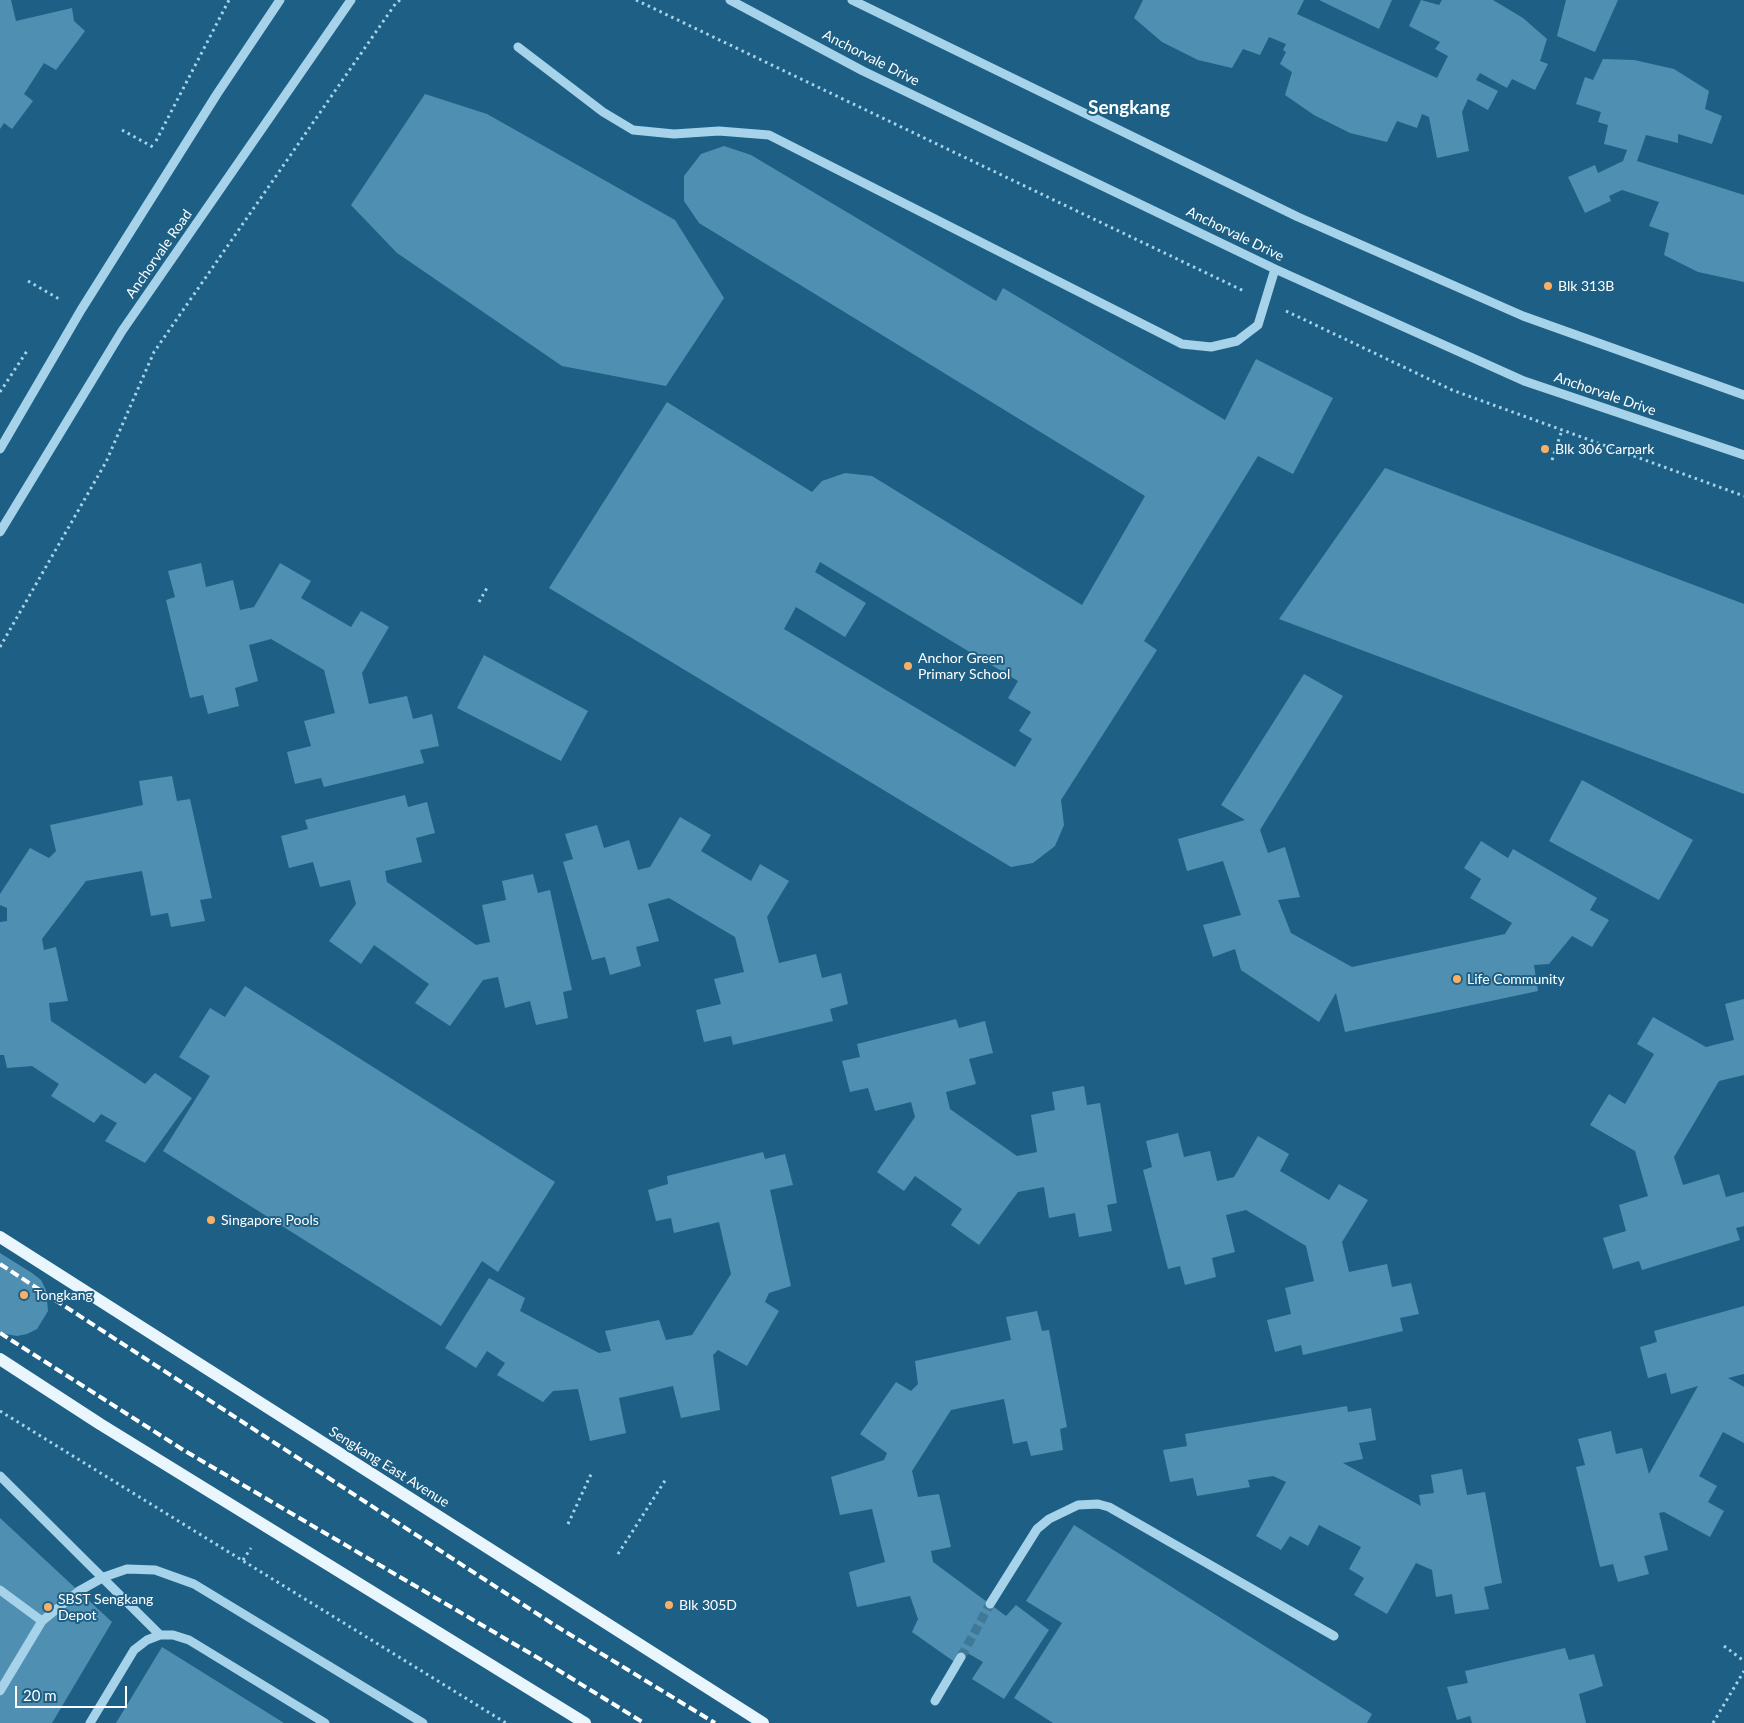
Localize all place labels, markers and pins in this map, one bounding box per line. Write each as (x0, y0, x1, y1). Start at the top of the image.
place label: Blk 313B (1558, 278, 1614, 294)
marker: Blk 313B (1542, 280, 1554, 292)
place label: Blk 306 Carpark (1555, 441, 1654, 457)
marker: Blk 306 Carpark (1539, 443, 1551, 455)
place label: Anchor Green Primary School (918, 650, 1010, 682)
marker: Anchor Green Primary School (902, 660, 914, 672)
place label: Life Community (1467, 971, 1565, 987)
marker: Life Community (1451, 973, 1463, 985)
place label: Singapore Pools (221, 1212, 319, 1228)
marker: Singapore Pools (205, 1214, 217, 1226)
place label: Tongkang (34, 1287, 93, 1303)
marker: Tongkang (18, 1289, 30, 1301)
place label: SBST Sengkang Depot (58, 1591, 153, 1624)
place label: Blk 305D (679, 1597, 737, 1613)
marker: Blk 305D (663, 1599, 675, 1611)
marker: SBST Sengkang Depot (42, 1601, 54, 1613)

